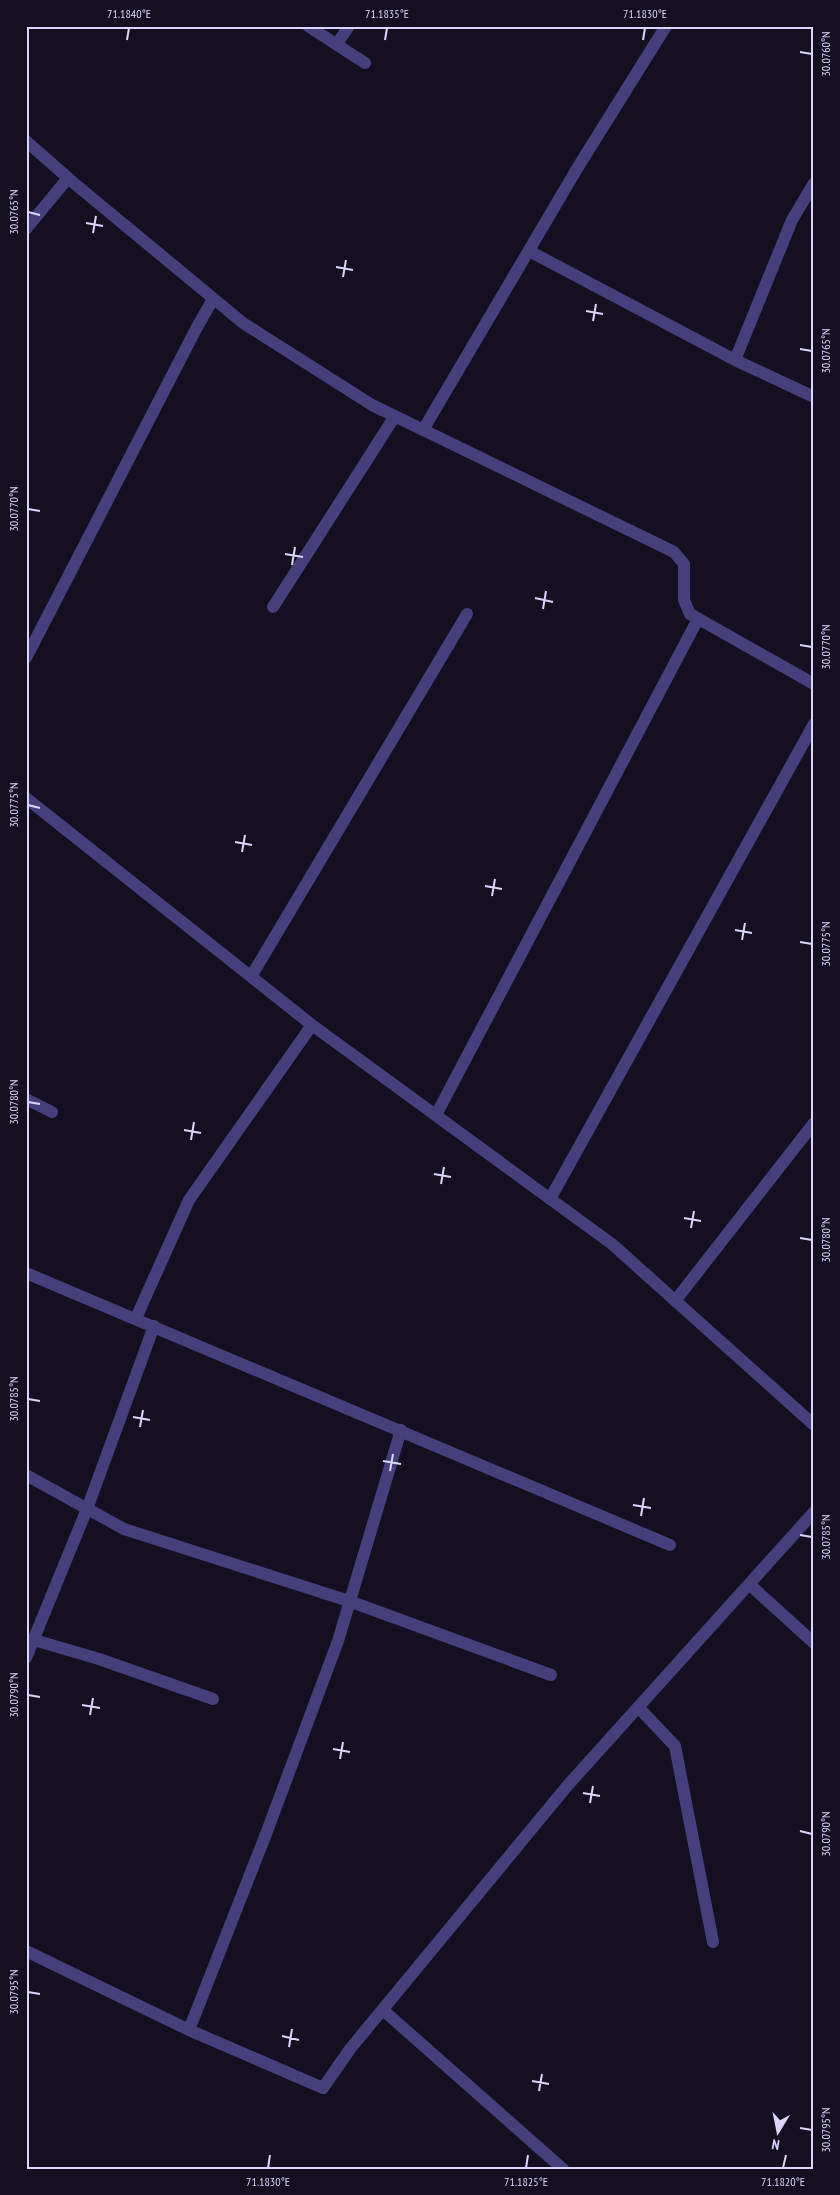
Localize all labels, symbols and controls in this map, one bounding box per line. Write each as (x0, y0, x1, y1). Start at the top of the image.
text: 71.1840°E (107, 6, 151, 21)
text: 71.1835°E (365, 6, 409, 21)
text: 71.1830°E (623, 6, 667, 21)
text: 30.0760°N (818, 31, 833, 77)
text: 30.0765°N (6, 189, 21, 235)
text: 30.0765°N (818, 328, 833, 374)
text: 30.0770°N (6, 486, 21, 532)
text: 30.0770°N (818, 624, 833, 670)
text: 30.0775°N (6, 782, 21, 828)
text: 30.0775°N (818, 921, 833, 967)
text: 30.0780°N (6, 1079, 21, 1125)
text: 30.0780°N (818, 1217, 833, 1263)
text: 30.0785°N (6, 1376, 21, 1422)
text: 30.0785°N (818, 1514, 833, 1560)
text: 30.0790°N (6, 1672, 21, 1718)
text: 30.0790°N (818, 1811, 833, 1857)
text: 30.0795°N (6, 1969, 21, 2015)
text: 30.0795°N (818, 2107, 833, 2153)
north arrow (752, 2108, 802, 2158)
text: N (770, 2135, 781, 2154)
text: 71.1830°E (246, 2174, 290, 2189)
text: 71.1825°E (504, 2174, 548, 2189)
text: 71.1820°E (761, 2174, 805, 2189)

